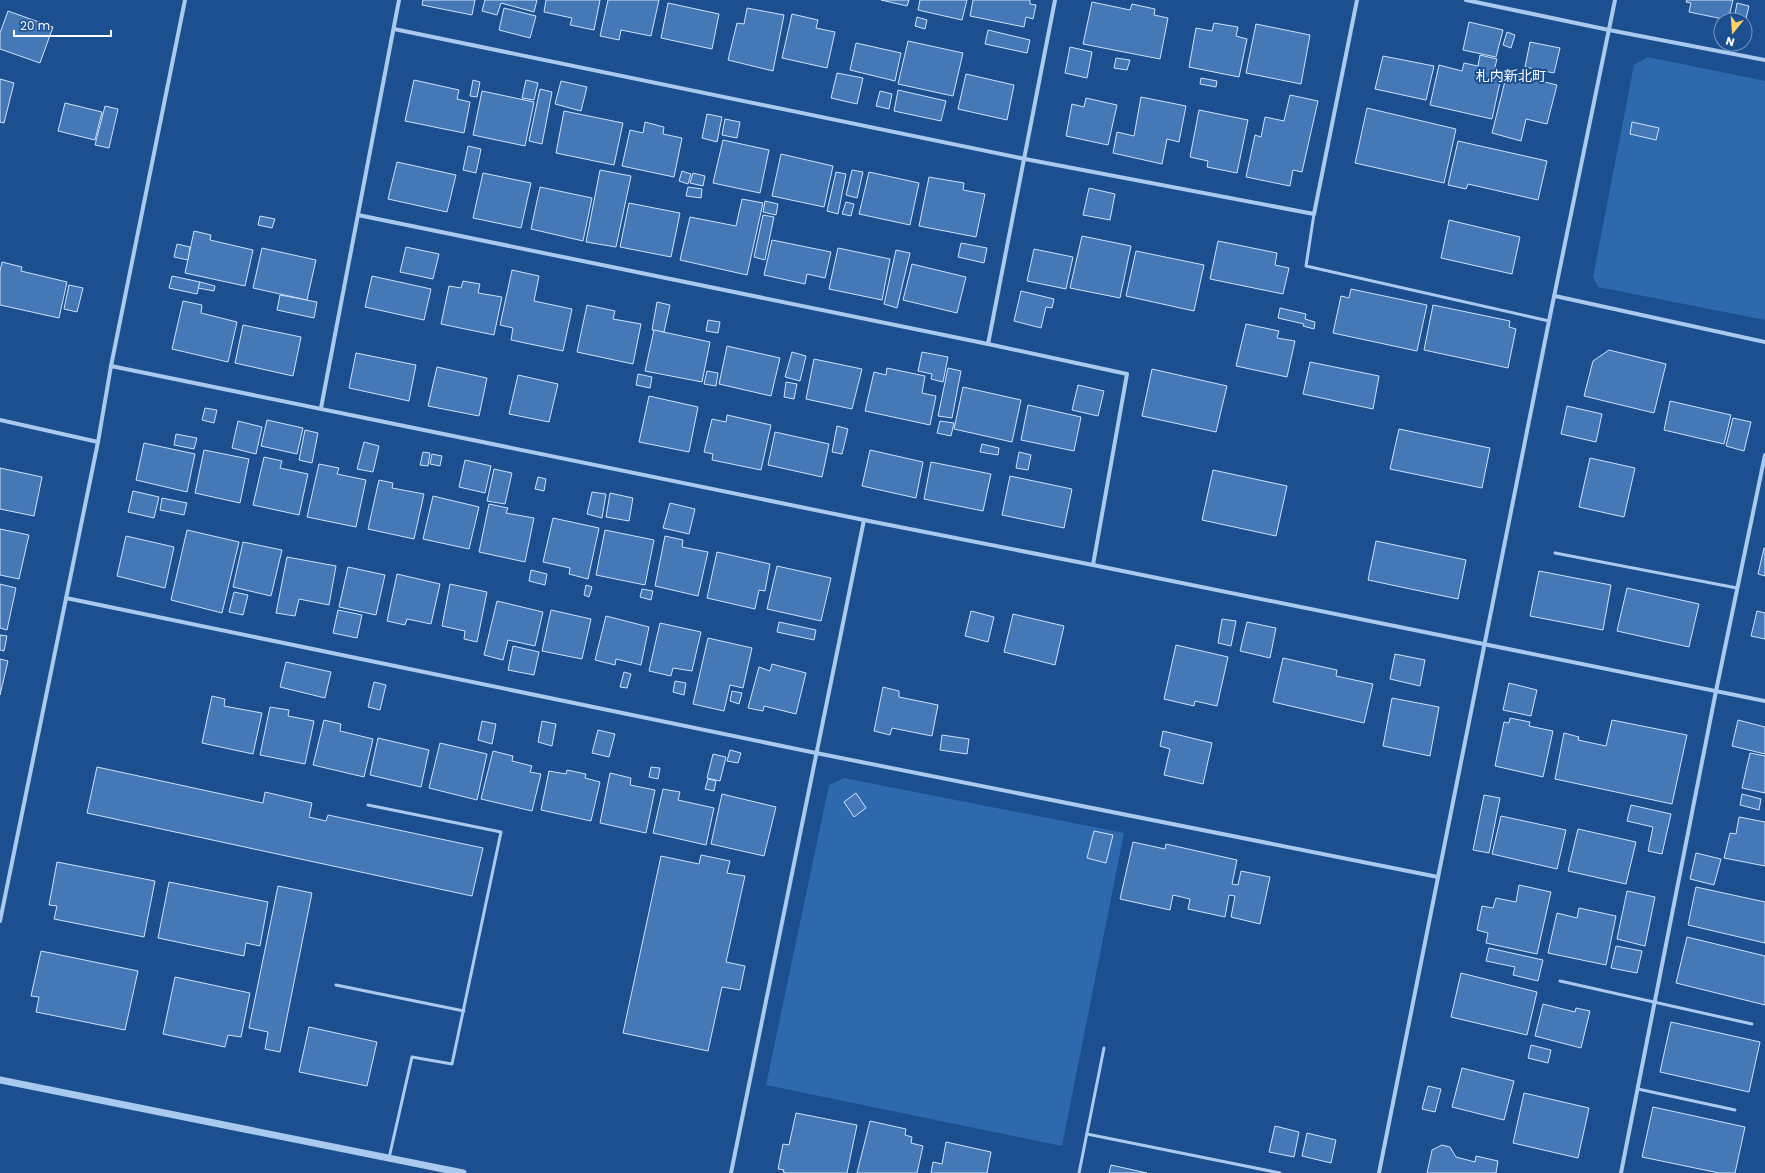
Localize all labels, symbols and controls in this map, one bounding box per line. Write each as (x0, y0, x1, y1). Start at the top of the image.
scale bar (14, 12, 111, 38)
north arrow (1713, 12, 1753, 52)
text: 20 m (20, 17, 50, 34)
text: N (1724, 33, 1736, 50)
district label: 札内新北町 (1476, 66, 1546, 86)

